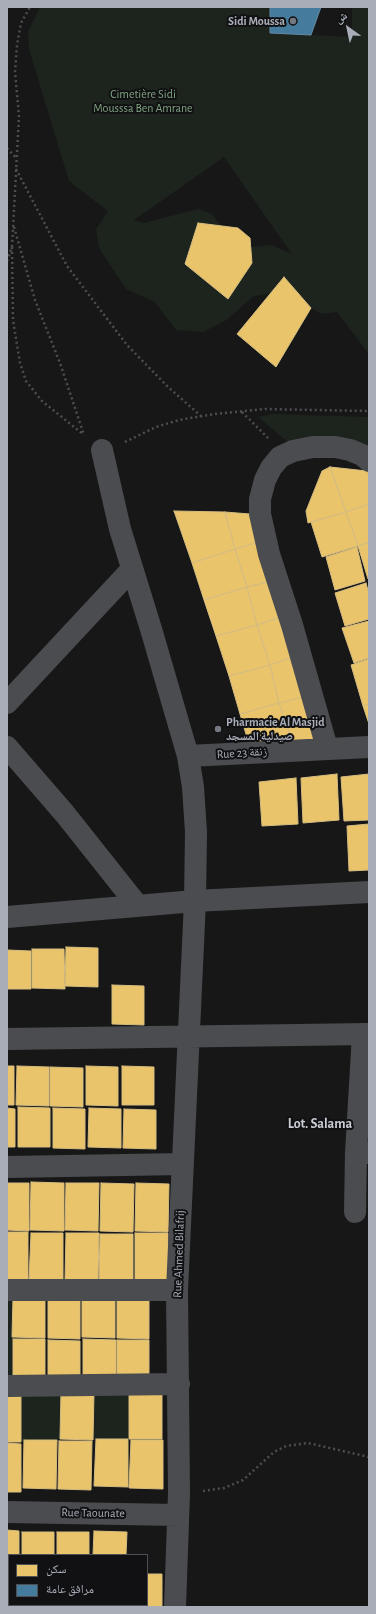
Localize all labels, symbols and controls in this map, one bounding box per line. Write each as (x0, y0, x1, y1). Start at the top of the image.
north arrow (328, 8, 368, 48)
text: ش (333, 10, 349, 25)
place label: Sidi Moussa (228, 14, 285, 28)
marker: Sidi Moussa (288, 16, 298, 26)
park label: Cimetière Sidi Mousssa Ben Amrane (93, 87, 193, 115)
place label: Pharmacie Al Masjid صيدلية المسجد (226, 715, 325, 743)
marker: Pharmacie Al Masjid صيدلية المسجد (213, 724, 223, 734)
street label: Rue 23 زنقة (216, 744, 268, 762)
district label: Lot. Salama (288, 1116, 352, 1132)
street label: Rue Ahmed Bilafrij (170, 1210, 188, 1298)
street label: Rue Taounate (61, 1505, 125, 1521)
legend (8, 1554, 148, 1606)
text: سكن (46, 1563, 66, 1575)
text: مرافق عامة (46, 1583, 94, 1595)

